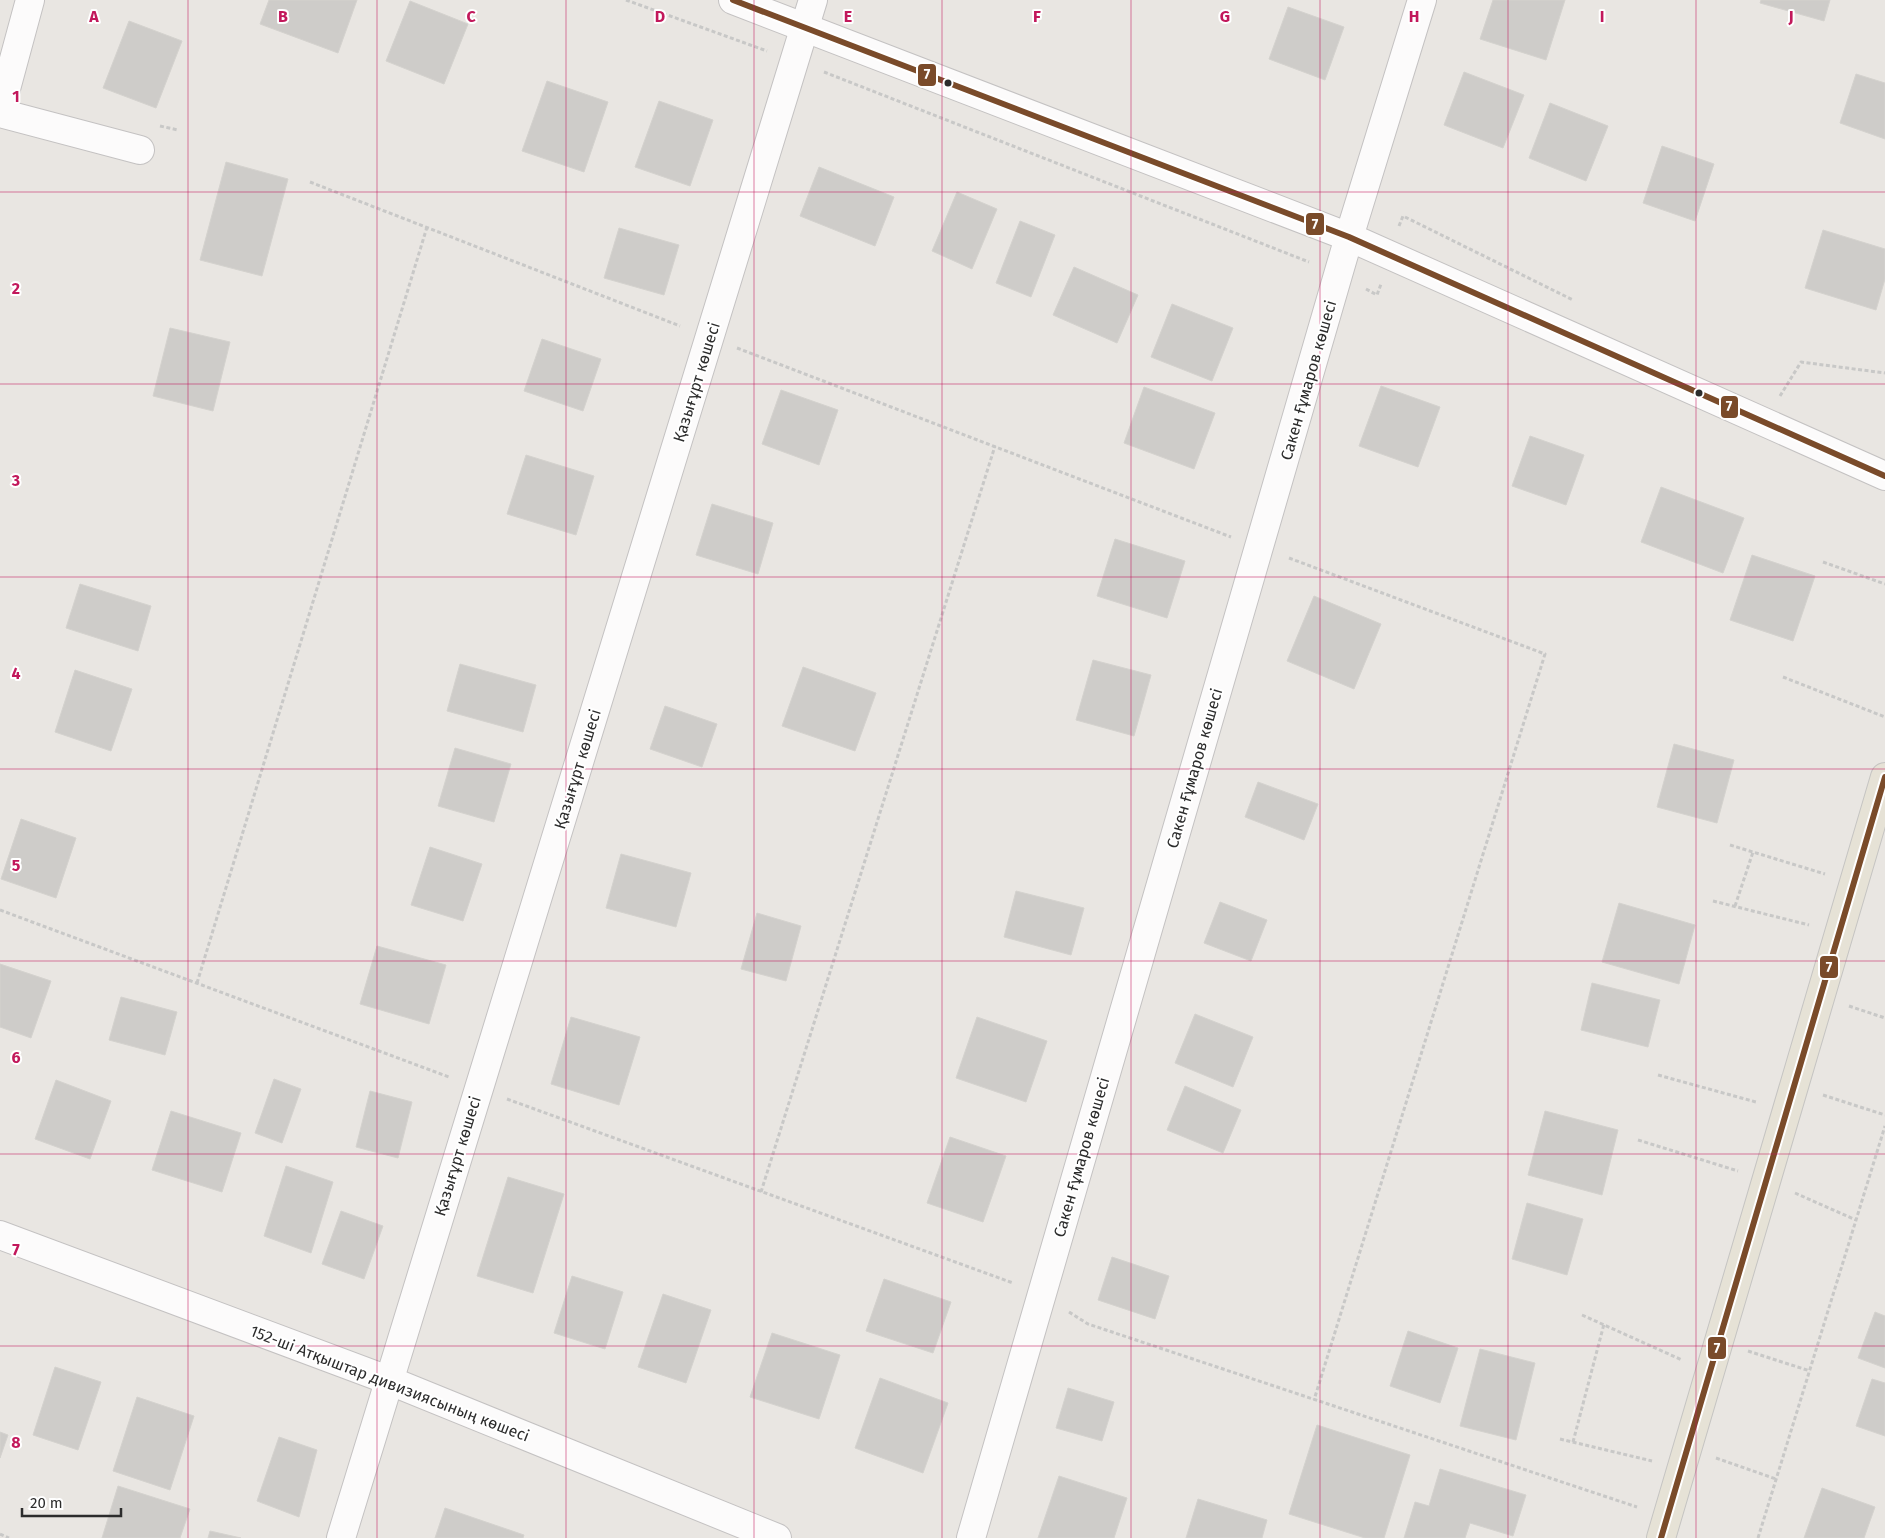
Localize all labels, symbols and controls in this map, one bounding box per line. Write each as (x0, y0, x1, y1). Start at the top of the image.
text: A (88, 7, 99, 26)
text: B (278, 7, 288, 26)
text: C (466, 7, 476, 26)
text: D (655, 7, 665, 26)
text: E (844, 7, 852, 26)
text: F (1033, 7, 1041, 26)
text: G (1220, 7, 1230, 26)
text: H (1409, 7, 1419, 26)
text: I (1600, 7, 1604, 26)
text: J (1787, 7, 1794, 26)
line badge: 7 (917, 63, 937, 87)
text: 7 (924, 66, 931, 83)
unlabelled marker (943, 78, 953, 88)
text: 1 (12, 87, 20, 106)
line badge: 7 (1305, 212, 1325, 236)
text: 7 (1312, 216, 1319, 233)
text: 2 (12, 279, 20, 298)
street label: Сакен Ғұмаров көшесі (1277, 298, 1340, 462)
street label: Қазығұрт көшесі (669, 320, 724, 444)
unlabelled marker (1694, 388, 1704, 398)
line badge: 7 (1720, 395, 1739, 419)
text: 7 (1726, 398, 1733, 415)
text: 3 (11, 471, 20, 490)
text: 4 (11, 664, 21, 683)
street label: Сакен Ғұмаров көшесі (1163, 686, 1226, 850)
street label: Қазығұрт көшесі (550, 707, 605, 831)
text: 5 (12, 856, 21, 875)
line badge: 7 (1819, 955, 1839, 979)
text: 7 (1826, 959, 1833, 976)
text: 6 (11, 1048, 21, 1067)
street label: Сакен Ғұмаров көшесі (1050, 1075, 1113, 1239)
street label: Қазығұрт көшесі (430, 1094, 485, 1218)
text: 7 (12, 1240, 20, 1259)
street label: 152-ші Атқыштар дивизиясының көшесі (247, 1321, 532, 1446)
line badge: 7 (1707, 1336, 1727, 1360)
text: 7 (1714, 1340, 1721, 1357)
text: 8 (11, 1433, 21, 1452)
scale bar (22, 1486, 121, 1518)
text: 20 m (30, 1494, 63, 1512)

